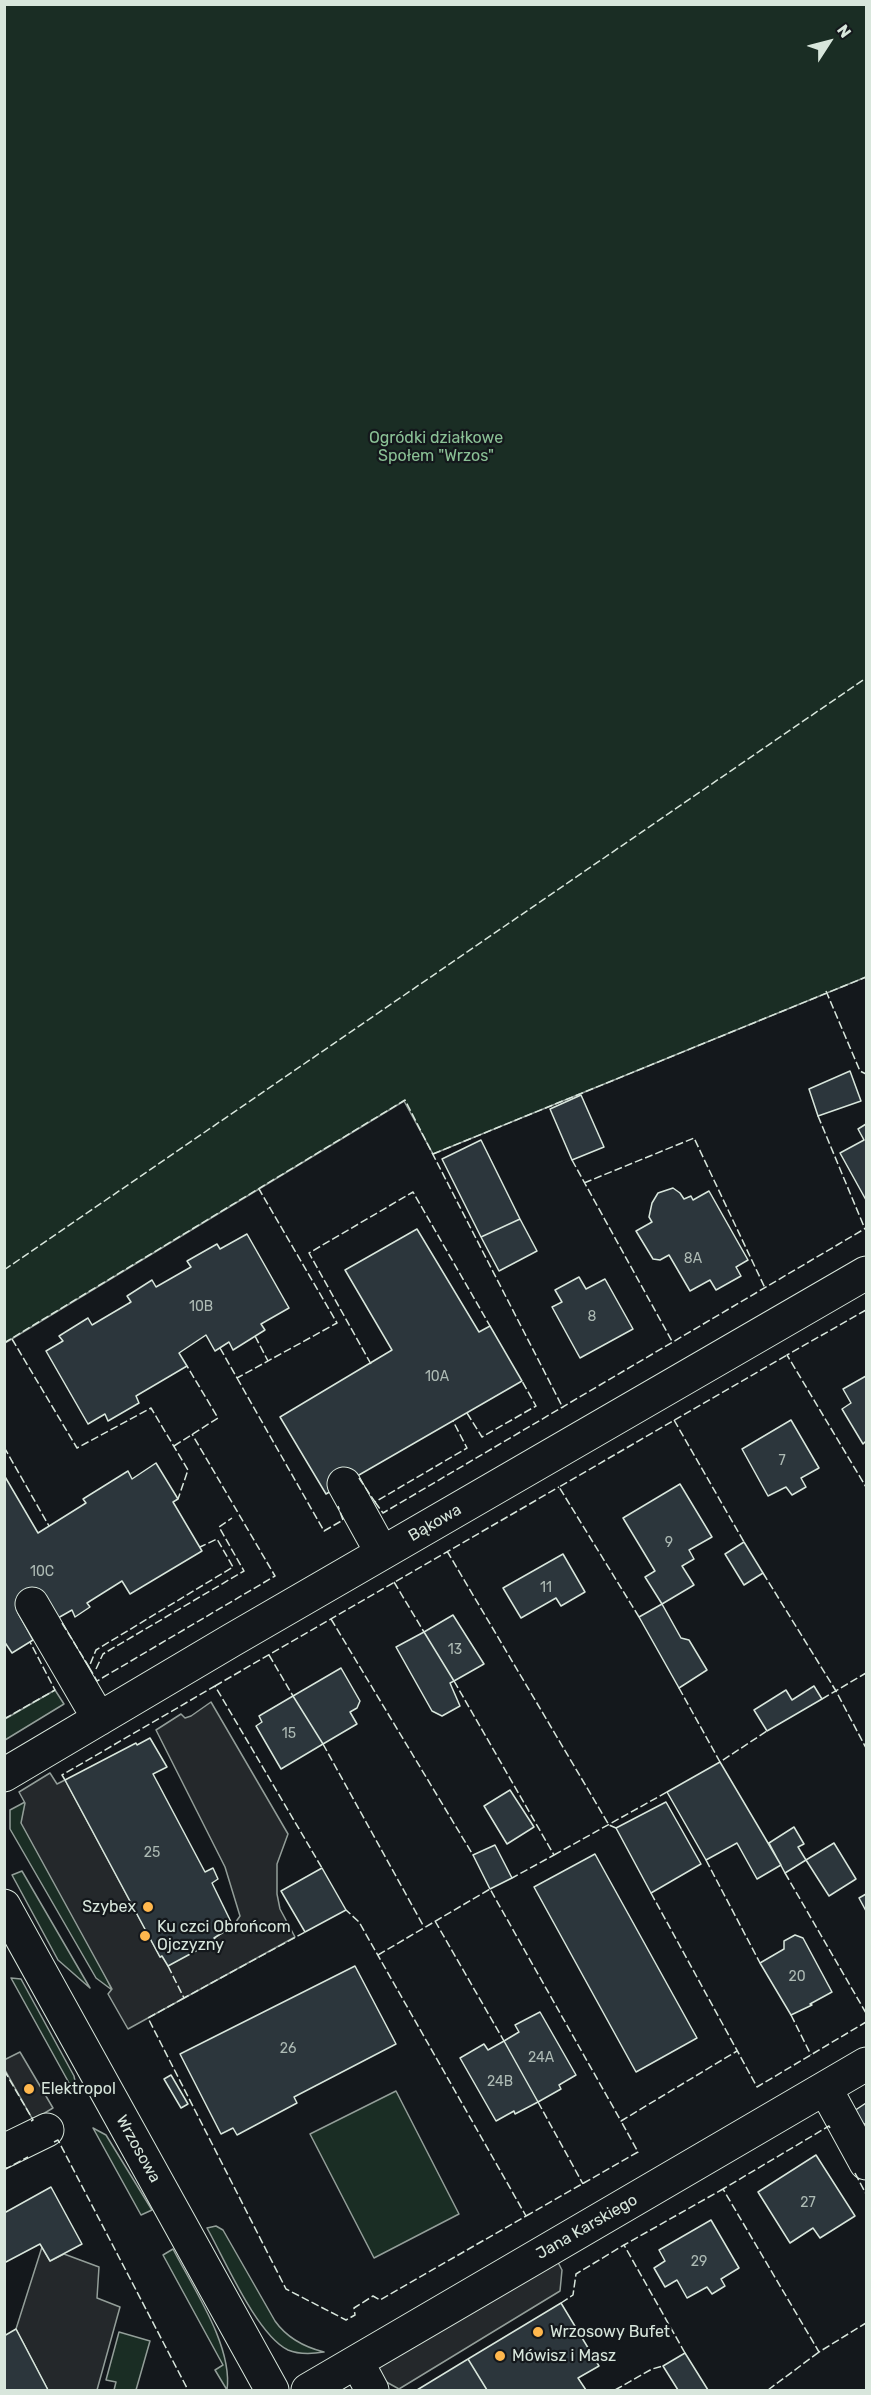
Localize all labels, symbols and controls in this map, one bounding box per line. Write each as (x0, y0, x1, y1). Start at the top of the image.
north arrow (799, 12, 859, 72)
text: N (833, 21, 855, 41)
park label: Ogródki działkowe Społem "Wrzos" (369, 428, 503, 466)
house number: 8A (684, 1251, 702, 1267)
house number: 10B (189, 1299, 213, 1315)
house number: 8 (588, 1309, 596, 1325)
house number: 10A (425, 1369, 449, 1385)
house number: 7 (778, 1453, 786, 1469)
street label: Bąkowa (405, 1500, 465, 1546)
house number: 9 (665, 1535, 673, 1551)
house number: 10C (30, 1564, 54, 1580)
house number: 11 (540, 1580, 552, 1596)
house number: 13 (448, 1642, 462, 1658)
house number: 15 (282, 1726, 296, 1742)
house number: 25 (144, 1845, 160, 1861)
place label: Szybex (82, 1897, 136, 1917)
marker: Szybex (141, 1900, 155, 1914)
place label: Ku czci Obrońcom Ojczyzny (157, 1917, 291, 1955)
marker: Ku czci Obrońcom Ojczyzny (138, 1929, 152, 1943)
house number: 20 (788, 1969, 806, 1985)
house number: 26 (280, 2041, 296, 2057)
house number: 24A (528, 2050, 554, 2066)
house number: 24B (487, 2074, 513, 2090)
place label: Elektropol (41, 2079, 116, 2099)
marker: Elektropol (22, 2082, 36, 2096)
street label: Wrzosowa (112, 2112, 164, 2186)
street label: Jana Karskiego (533, 2190, 641, 2264)
house number: 27 (800, 2195, 816, 2211)
house number: 29 (691, 2254, 707, 2270)
place label: Wrzosowy Bufet (550, 2322, 670, 2342)
marker: Wrzosowy Bufet (531, 2325, 545, 2339)
place label: Mówisz i Masz (512, 2346, 616, 2366)
marker: Mówisz i Masz (493, 2349, 507, 2363)

